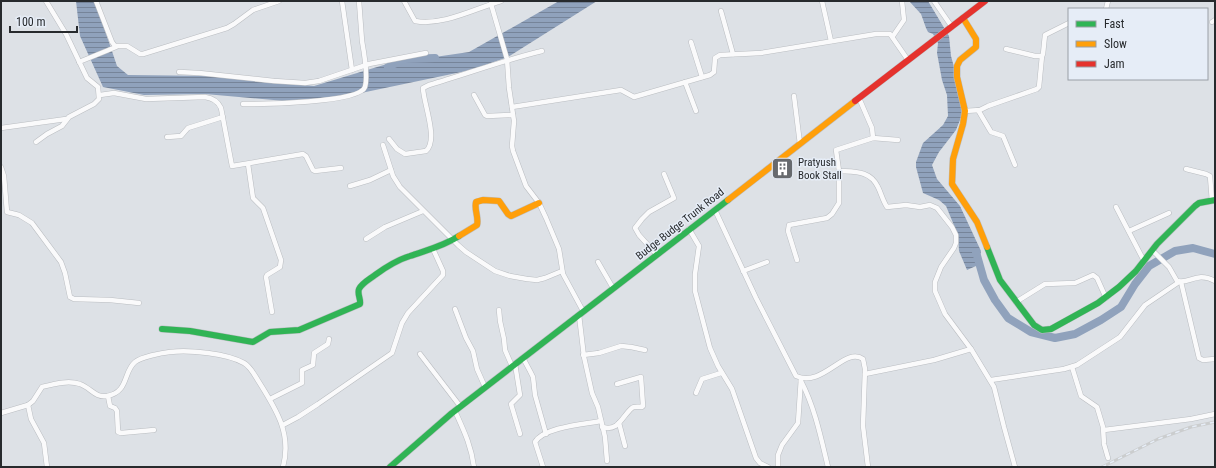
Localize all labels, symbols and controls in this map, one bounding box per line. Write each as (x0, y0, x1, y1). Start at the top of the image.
scale bar (10, 8, 77, 34)
legend (1068, 8, 1208, 80)
text: 100 m (16, 15, 46, 29)
text: Fast (1104, 17, 1125, 31)
text: Slow (1104, 37, 1127, 51)
text: Jam (1104, 57, 1125, 71)
building icon: Pratyush Book Stall (770, 155, 796, 181)
place label: Pratyush Book Stall (798, 156, 842, 182)
street label: Budge Budge Trunk Road (633, 185, 727, 263)

